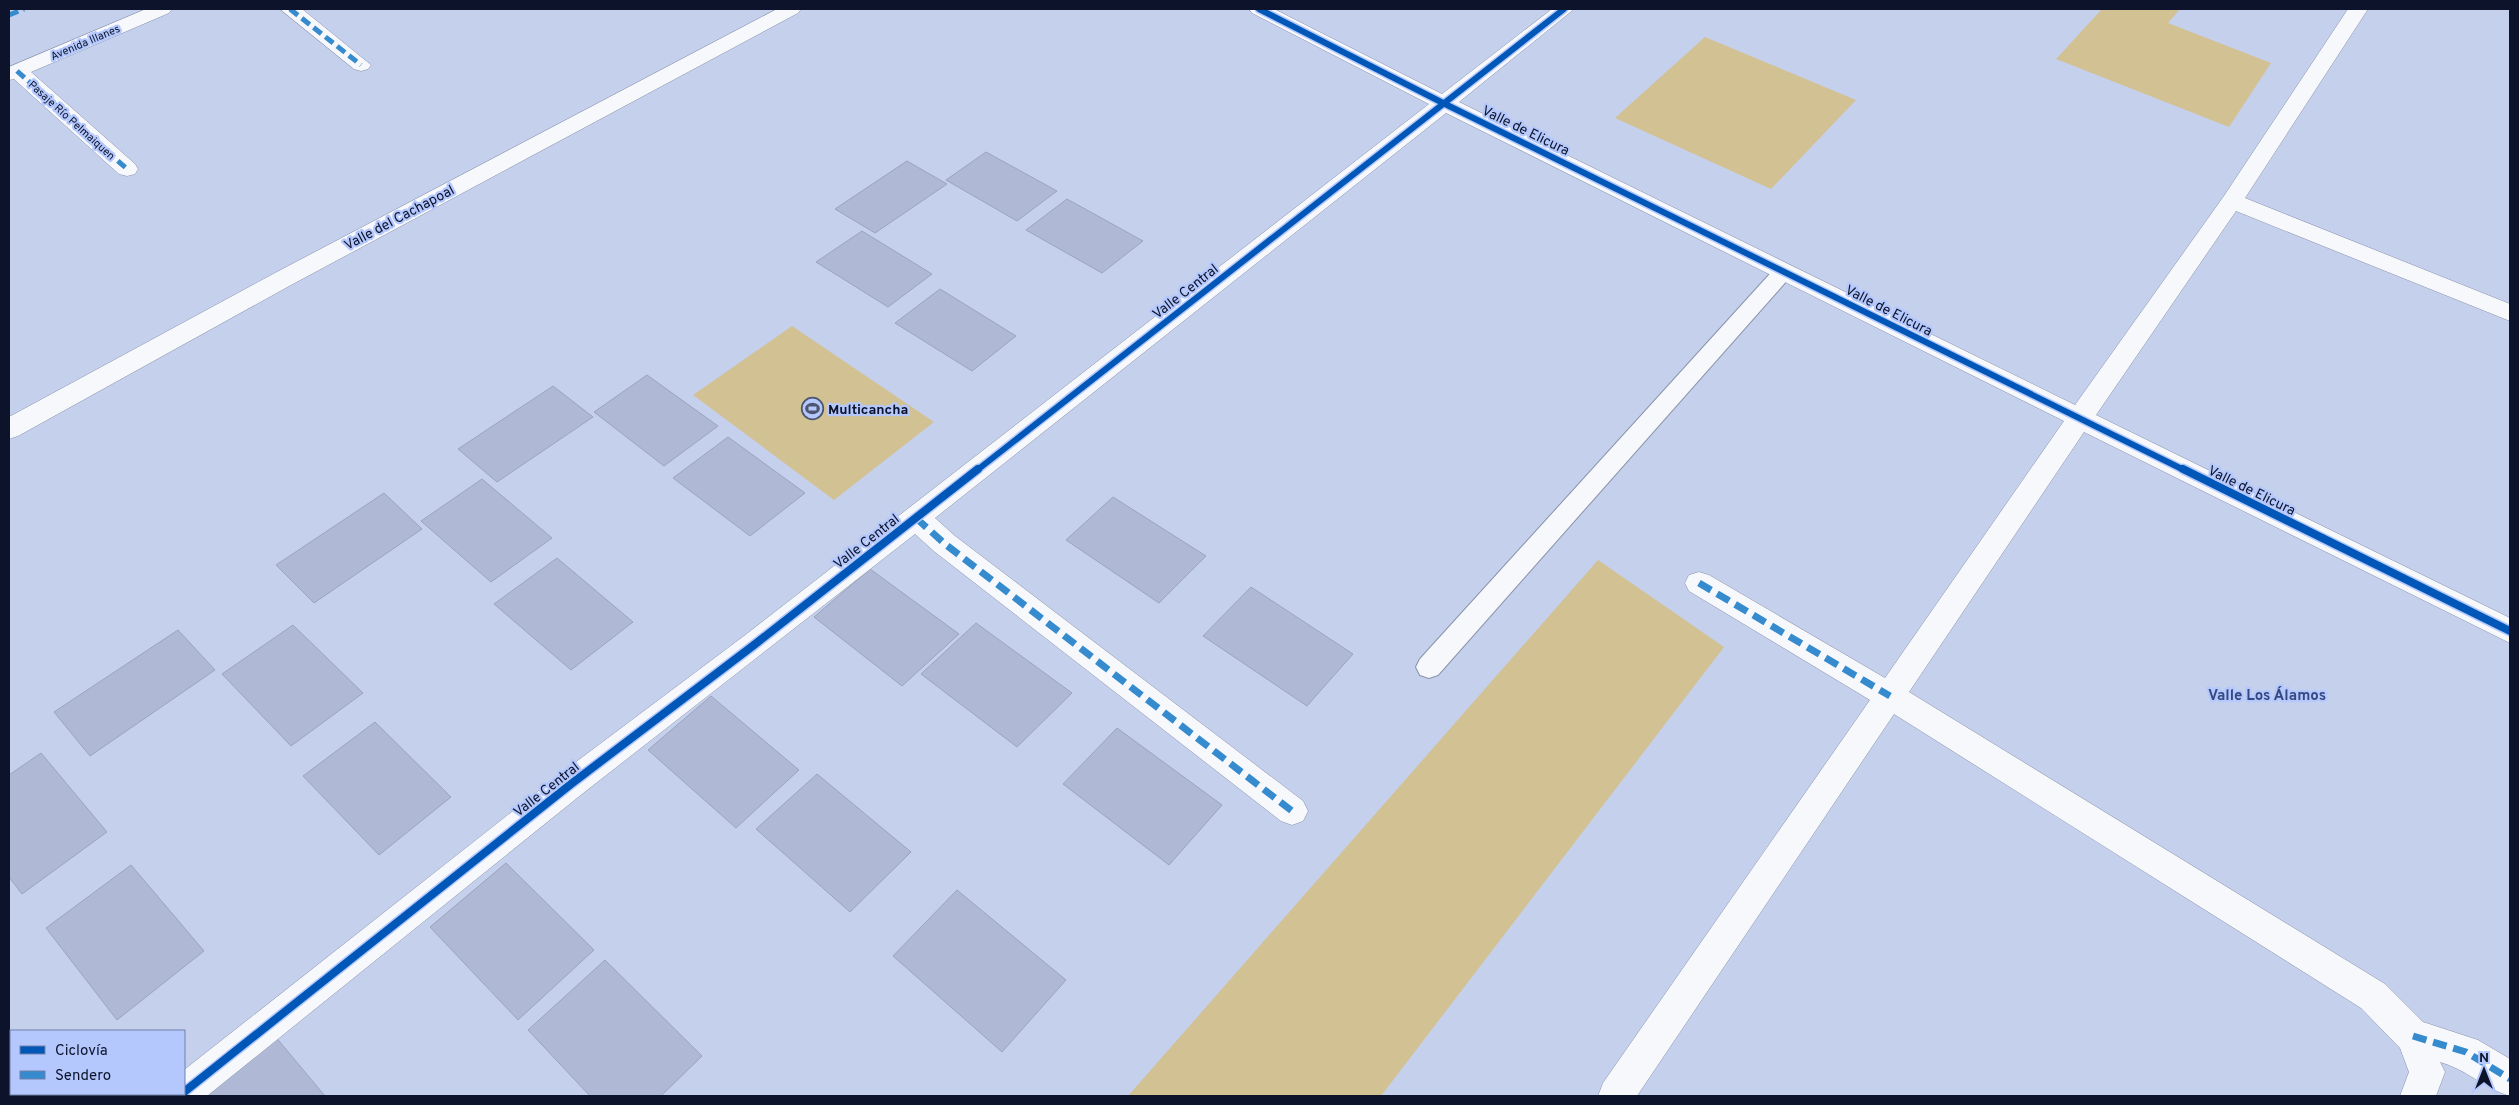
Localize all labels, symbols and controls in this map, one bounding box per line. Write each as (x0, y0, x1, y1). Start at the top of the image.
street label: Avenida Illanes (49, 22, 122, 64)
street label: Pasaje Río Pelmaiquen (25, 78, 118, 163)
street label: Valle de Elicura (1479, 103, 1572, 160)
street label: Valle del Cachapoal (342, 182, 458, 255)
street label: Valle Central (1150, 261, 1222, 323)
street label: Valle de Elicura (1842, 282, 1935, 341)
sports icon: Multicancha (800, 397, 824, 421)
place label: Multicancha (828, 402, 908, 419)
street label: Valle de Elicura (2205, 463, 2298, 520)
street label: Valle Central (831, 511, 903, 573)
district label: Valle Los Álamos (2208, 686, 2326, 706)
street label: Valle Central (511, 759, 583, 821)
legend (10, 1030, 185, 1095)
text: Ciclovía (55, 1042, 108, 1061)
north arrow (2459, 1045, 2509, 1095)
text: N (2479, 1050, 2489, 1067)
text: Sendero (55, 1067, 111, 1086)

